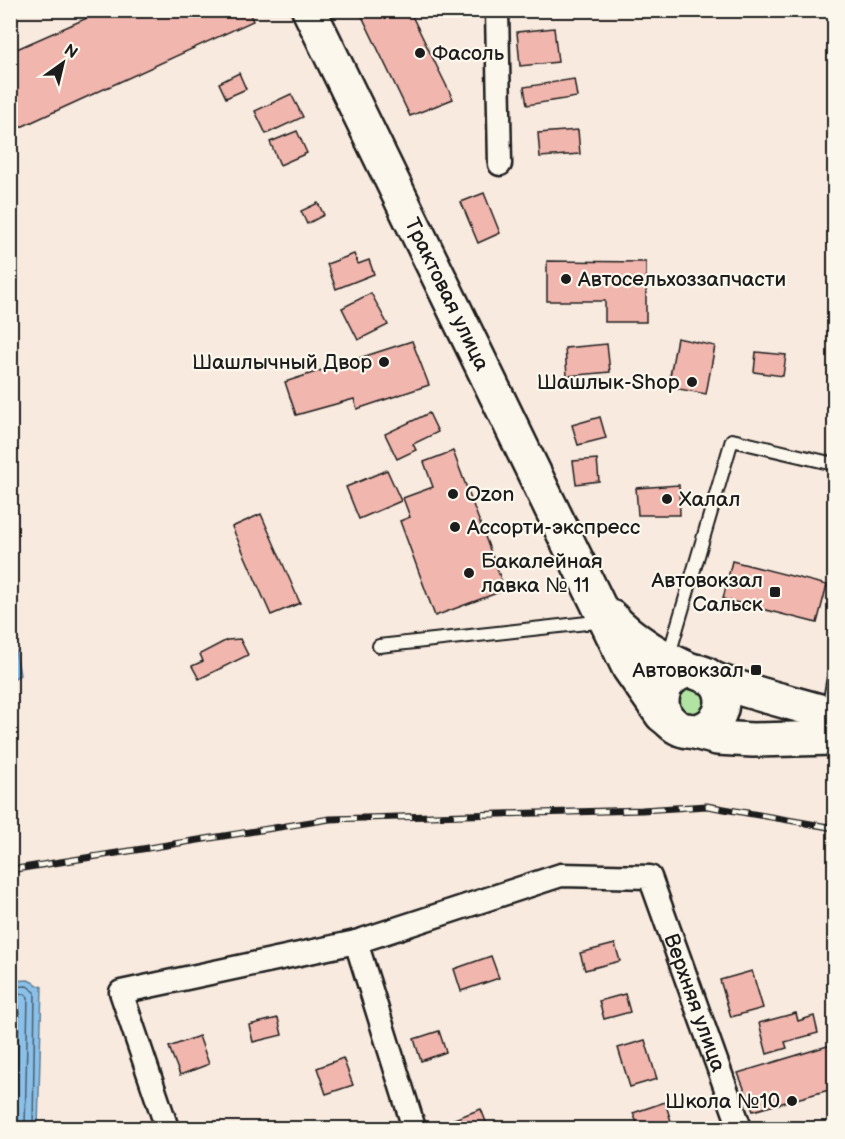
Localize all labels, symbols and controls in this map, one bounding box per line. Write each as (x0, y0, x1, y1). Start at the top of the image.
north arrow (33, 33, 93, 93)
text: N (60, 41, 81, 63)
place label: Фасоль (432, 41, 505, 66)
marker: Фасоль (413, 46, 427, 60)
street label: Трактовая улица (399, 214, 495, 375)
place label: Автосельхоззапчасти (577, 267, 786, 292)
marker: Автосельхоззапчасти (559, 272, 573, 286)
place label: Шашлычный Двор (192, 350, 372, 375)
marker: Шашлычный Двор (377, 355, 391, 369)
place label: Шашлык-Shop (537, 370, 680, 395)
marker: Шашлык-Shop (685, 375, 699, 389)
place label: Ozon (465, 482, 514, 507)
marker: Ozon (446, 487, 460, 501)
place label: Халал (679, 487, 740, 512)
marker: Халал (660, 492, 674, 506)
place label: Ассорти-экспресс (466, 515, 640, 540)
marker: Ассорти-экспресс (448, 520, 462, 534)
place label: Бакалейная лавка № 11 (481, 549, 603, 598)
marker: Бакалейная лавка № 11 (462, 566, 476, 580)
place label: Автовокзал Сальск (650, 568, 763, 617)
marker: Автовокзал Сальск (768, 585, 782, 599)
place label: Автовокзал (631, 658, 744, 683)
marker: Автовокзал (749, 663, 763, 677)
street label: Верхняя улица (658, 930, 731, 1076)
place label: Школа №10 (665, 1089, 780, 1114)
marker: Школа №10 (785, 1094, 799, 1108)

